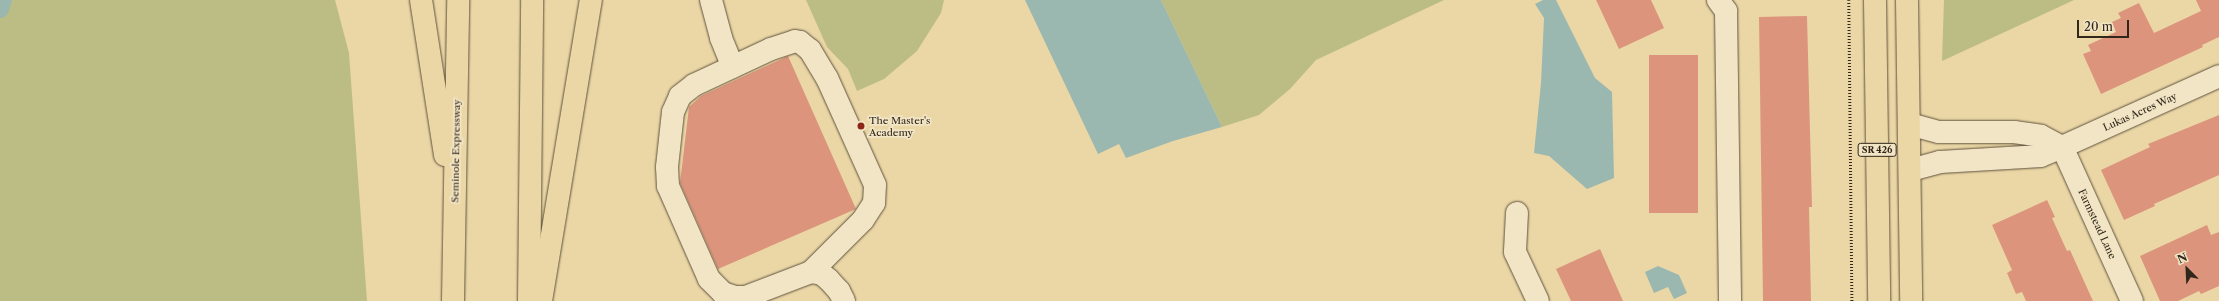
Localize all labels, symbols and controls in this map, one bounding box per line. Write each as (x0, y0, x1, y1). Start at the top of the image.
scale bar (2079, 12, 2131, 38)
text: 20 m (2084, 19, 2113, 34)
street label: Lukas Acres Way (2101, 90, 2179, 134)
street label: Seminole Expressway (449, 99, 463, 203)
place label: The Master's Academy (869, 114, 930, 138)
marker: The Master's Academy (856, 121, 866, 131)
road number: SR 426 (1857, 143, 1897, 157)
street label: Farmstead Lane (2075, 187, 2119, 261)
north arrow (2167, 249, 2207, 289)
text: N (2175, 250, 2189, 266)

